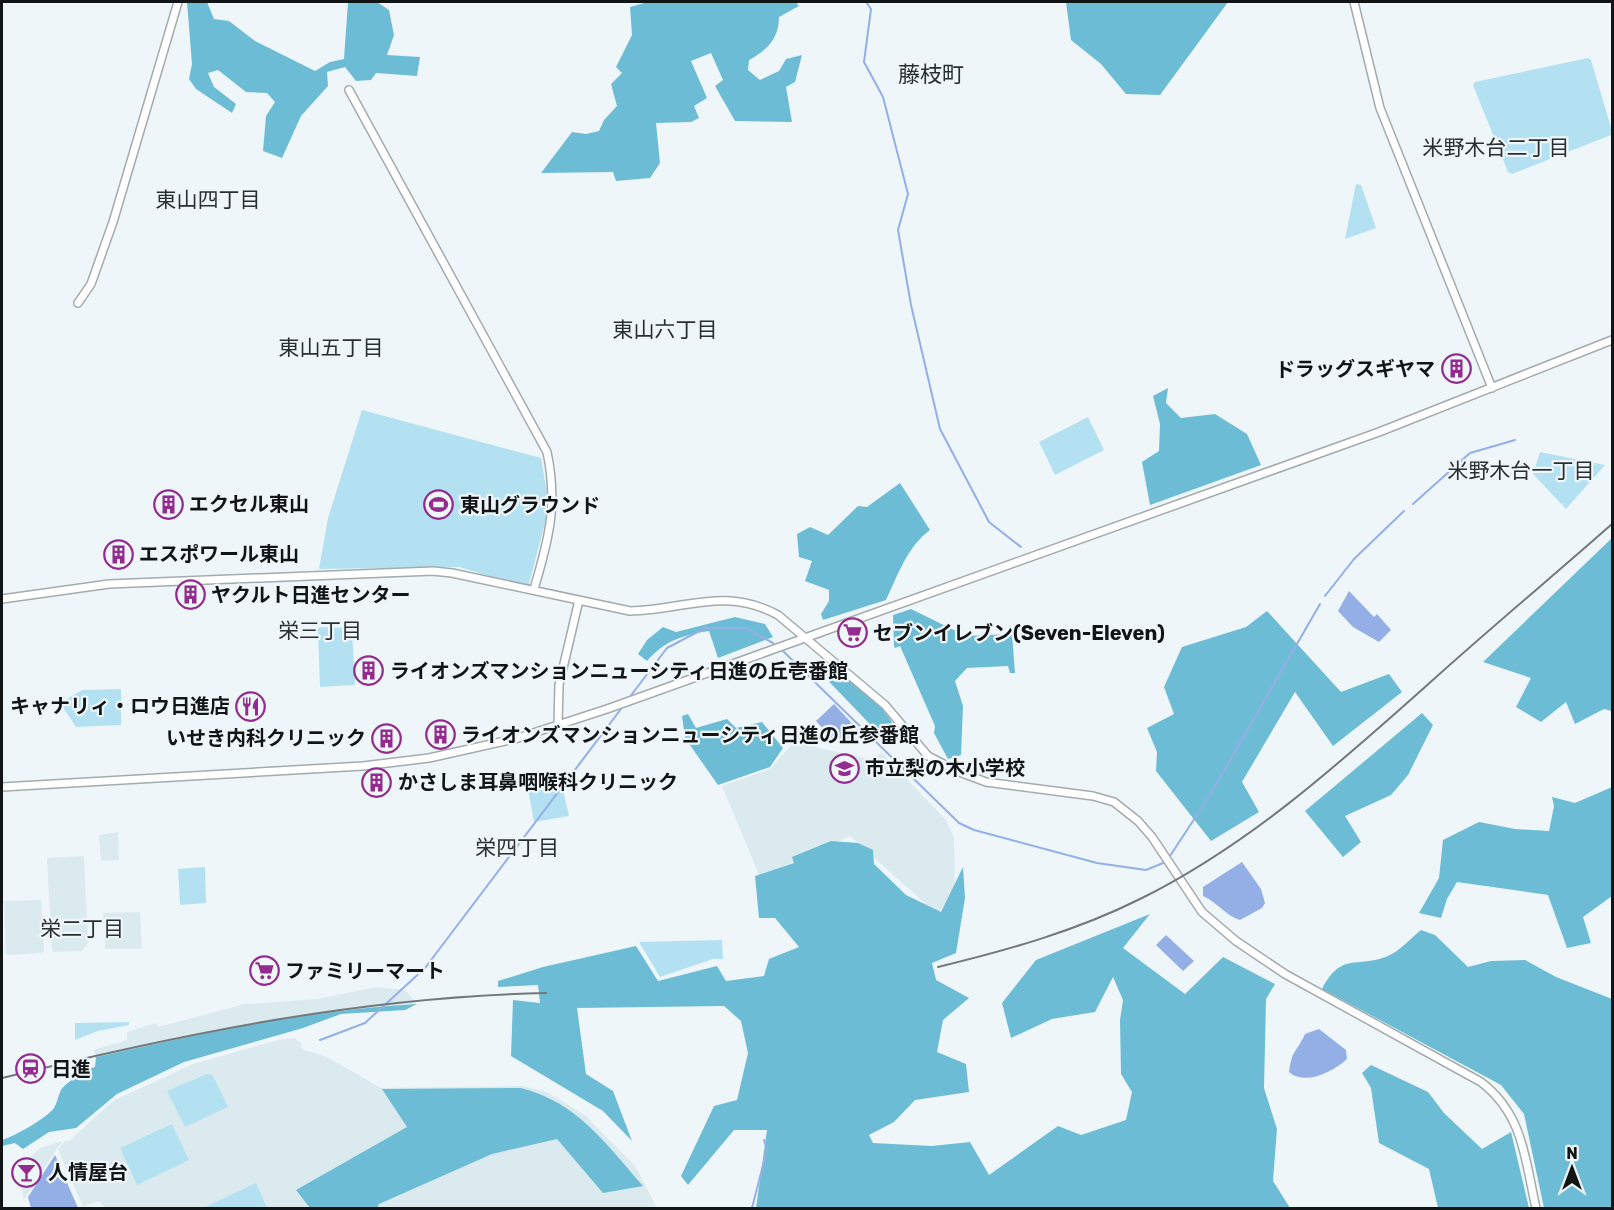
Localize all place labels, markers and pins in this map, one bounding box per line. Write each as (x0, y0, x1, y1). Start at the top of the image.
building icon: ドラッグスギヤマ (1440, 353, 1472, 385)
place label: ドラッグスギヤマ (1275, 357, 1435, 381)
building icon: エクセル東山 (152, 488, 184, 520)
sports icon: 東山グラウンド (423, 489, 455, 521)
place label: エクセル東山 (189, 492, 309, 516)
place label: 東山グラウンド (460, 493, 600, 517)
building icon: エスポワール東山 (102, 538, 134, 570)
place label: エスポワール東山 (139, 542, 299, 566)
building icon: ヤクルト日進センター (174, 579, 206, 611)
place label: ヤクルト日進センター (211, 583, 410, 607)
supermarket icon: セブンイレブン(Seven-Eleven) (836, 617, 868, 649)
place label: セブンイレブン(Seven-Eleven) (873, 621, 1165, 645)
building icon: ライオンズマンションニューシティ日進の丘壱番館 (353, 655, 385, 687)
place label: ライオンズマンションニューシティ日進の丘壱番館 (390, 659, 848, 683)
restaurant icon: キャナリィ・ロウ日進店 (235, 690, 267, 722)
place label: キャナリィ・ロウ日進店 (10, 694, 230, 718)
building icon: ライオンズマンションニューシティ日進の丘参番館 (424, 719, 456, 751)
building icon: いせき内科クリニック (371, 722, 403, 754)
place label: ライオンズマンションニューシティ日進の丘参番館 (461, 723, 919, 747)
place label: いせき内科クリニック (166, 726, 366, 750)
school or university icon: 市立梨の木小学校 (828, 752, 860, 784)
place label: 市立梨の木小学校 (865, 756, 1025, 780)
building icon: かさしま耳鼻咽喉科クリニック (361, 766, 393, 798)
place label: かさしま耳鼻咽喉科クリニック (398, 770, 678, 794)
supermarket icon: ファミリーマート (248, 955, 280, 987)
place label: ファミリーマート (285, 959, 445, 983)
station icon: 日進 (14, 1053, 46, 1085)
place label: 日進 (51, 1057, 91, 1081)
bar icon: 人情屋台 (11, 1156, 43, 1188)
place label: 人情屋台 (48, 1160, 128, 1184)

